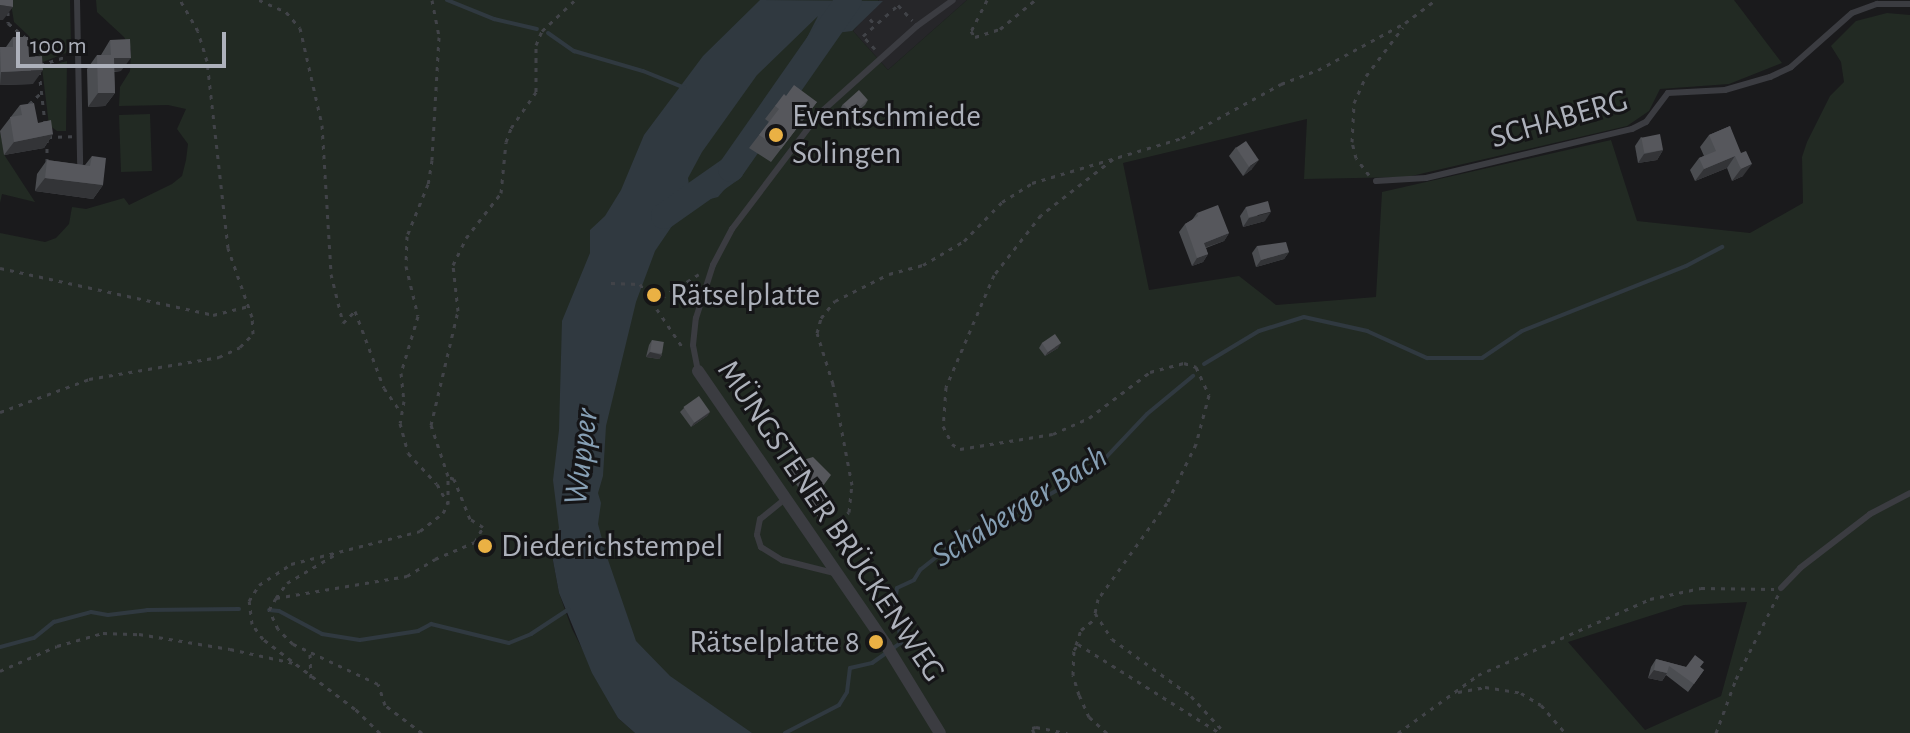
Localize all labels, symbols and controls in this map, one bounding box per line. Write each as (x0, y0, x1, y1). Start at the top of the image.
scale bar (20, 16, 230, 66)
text: 100 m (30, 34, 87, 58)
street label: SCHABERG (1486, 81, 1632, 157)
place label: Eventschmiede Solingen (792, 98, 981, 173)
marker: Eventschmiede Solingen (767, 126, 785, 144)
place label: Rätselplatte (670, 276, 820, 314)
marker: Rätselplatte (645, 286, 663, 304)
street label: MÜNGSTENER BRÜCKENWEG (709, 353, 953, 689)
water label: Wupper (556, 406, 608, 508)
water label: Schaberger Bach (925, 437, 1115, 577)
place label: Diederichstempel (501, 527, 723, 565)
marker: Diederichstempel (476, 537, 494, 555)
place label: Rätselplatte 8 (689, 623, 860, 661)
marker: Rätselplatte 8 (867, 633, 885, 651)

